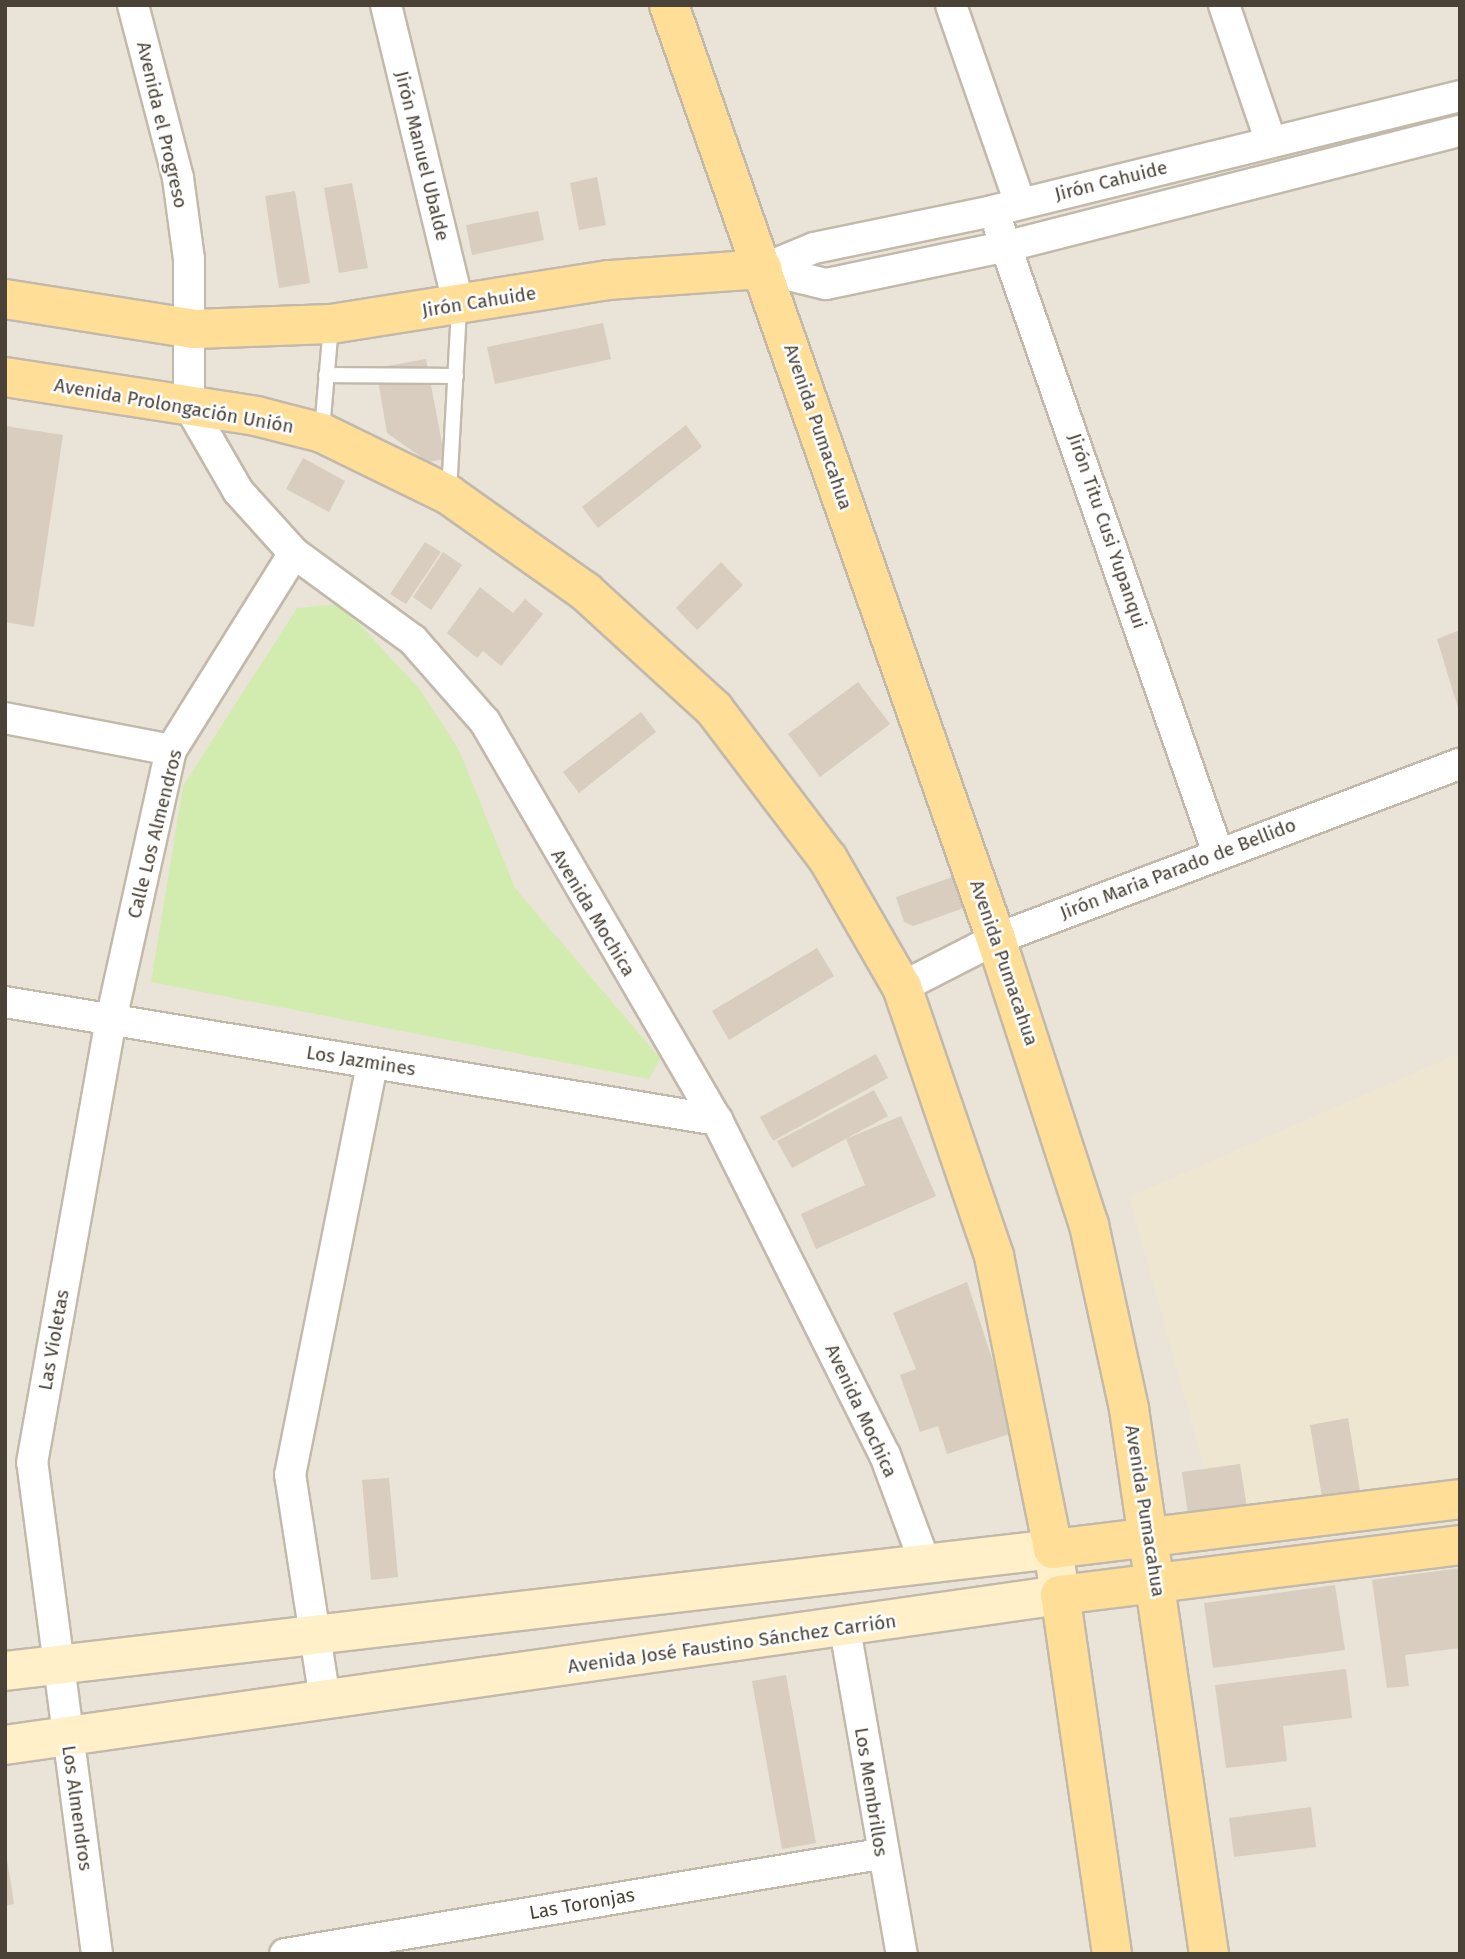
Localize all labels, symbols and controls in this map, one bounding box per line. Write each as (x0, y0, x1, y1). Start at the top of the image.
street label: Avenida el Progreso (132, 40, 192, 210)
street label: Jirón Manuel Ubalde (390, 69, 454, 243)
street label: Jirón Cahuide (1052, 156, 1170, 206)
street label: Jirón Cahuide (420, 282, 538, 322)
street label: Avenida Pumacahua (779, 341, 857, 513)
street label: Avenida Prolongación Unión (52, 374, 296, 438)
street label: Jirón Titu Cusi Yupanqui (1063, 430, 1151, 632)
street label: Calle Los Almendros (123, 747, 187, 921)
street label: Jirón Maria Parado de Bellido (1057, 813, 1299, 925)
street label: Avenida Mochica (546, 845, 640, 981)
street label: Avenida Pumacahua (965, 877, 1043, 1049)
street label: Los Jazmines (305, 1041, 417, 1081)
street label: Las Violetas (34, 1288, 74, 1392)
street label: Avenida Mochica (820, 1341, 902, 1481)
street label: Avenida Pumacahua (1120, 1423, 1170, 1599)
street label: Avenida José Faustino Sánchez Carrión (566, 1610, 898, 1678)
street label: Los Membrillos (850, 1726, 892, 1858)
street label: Los Almendros (57, 1744, 97, 1872)
street label: Las Toronjas (528, 1884, 636, 1924)

